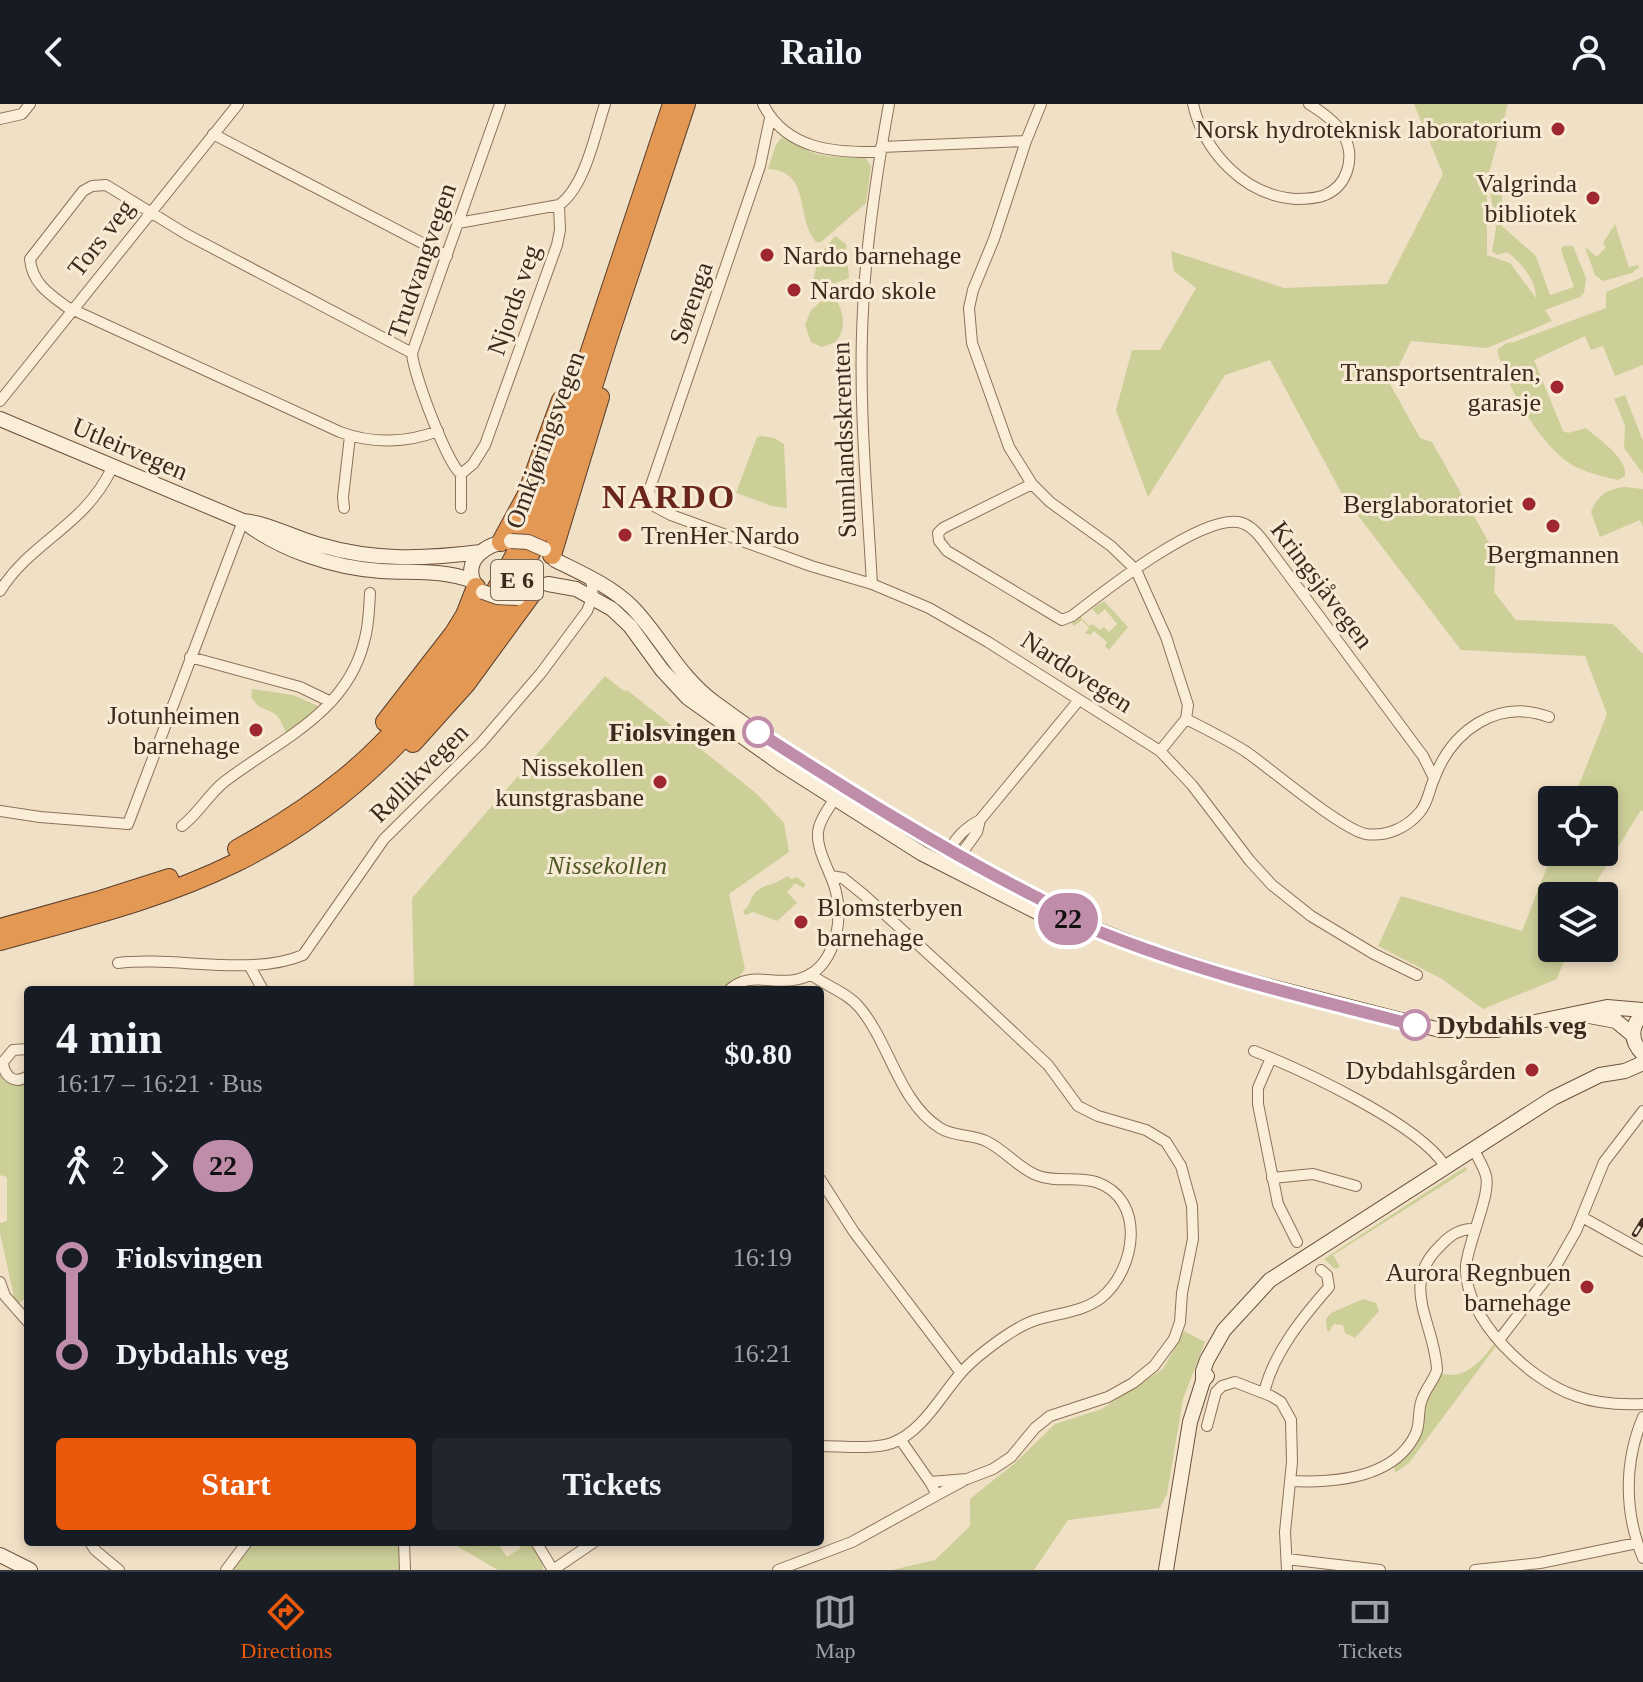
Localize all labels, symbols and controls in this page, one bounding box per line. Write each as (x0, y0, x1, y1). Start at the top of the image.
icon: back (32, 30, 76, 74)
icon: person (1567, 30, 1611, 74)
text: Railo (780, 32, 863, 72)
place label: Norsk hydroteknisk laboratorium (1195, 115, 1542, 144)
marker: Norsk hydroteknisk laboratorium (1549, 120, 1567, 138)
place label: Valgrinda bibliotek (1476, 169, 1577, 228)
street label: Trudvangvegen (382, 180, 462, 342)
marker: Valgrinda bibliotek (1584, 189, 1602, 207)
street label: Tors veg (62, 194, 140, 282)
street label: Njords veg (482, 241, 546, 359)
place label: Nardo barnehage (783, 241, 961, 270)
marker: Nardo barnehage (758, 246, 776, 264)
street label: Sørenga (663, 258, 719, 348)
place label: Nardo skole (810, 276, 936, 305)
marker: Nardo skole (785, 281, 803, 299)
street label: Sunnlandsskrenten (826, 341, 862, 539)
street label: Omkjøringsvegen (500, 348, 590, 532)
place label: Transportsentralen, garasje (1340, 358, 1541, 417)
marker: Transportsentralen, garasje (1548, 378, 1566, 396)
street label: Utleirvegen (68, 412, 192, 486)
district label: NARDO (602, 478, 736, 515)
place label: Berglaboratoriet (1343, 490, 1514, 519)
marker: Berglaboratoriet (1520, 495, 1538, 513)
street label: Kringsjåvegen (1265, 516, 1379, 654)
marker: Bergmannen (1544, 517, 1562, 535)
place label: TrenHer Nardo (641, 521, 800, 550)
marker: TrenHer Nardo (616, 526, 634, 544)
place label: Bergmannen (1487, 540, 1619, 569)
road number: E 6 (491, 560, 543, 600)
street label: Nardovegen (1016, 625, 1138, 719)
place label: Jotunheimen barnehage (107, 701, 240, 760)
marker: Fiolsvingen (743, 717, 773, 747)
street label: Røllikvegen (364, 718, 474, 828)
place label: Fiolsvingen (609, 718, 737, 747)
marker: Jotunheimen barnehage (247, 721, 265, 739)
place label: Nissekollen kunstgrasbane (495, 753, 644, 812)
marker: Nissekollen kunstgrasbane (651, 773, 669, 791)
map controls (1538, 786, 1618, 962)
button: locate (1538, 786, 1618, 866)
park label: Nissekollen (546, 851, 667, 880)
button: layers (1538, 882, 1618, 962)
place label: Blomsterbyen barnehage (817, 893, 963, 952)
line badge: 22 (1032, 893, 1104, 945)
text: 22 (1054, 903, 1082, 934)
marker: Blomsterbyen barnehage (792, 913, 810, 931)
marker: Dybdahls veg (1400, 1010, 1430, 1040)
place label: Dybdahls veg (1437, 1011, 1587, 1040)
text: 4 min (56, 1014, 162, 1063)
text: $0.80 (725, 1037, 792, 1070)
place label: Dybdahlsgården (1346, 1056, 1516, 1085)
marker: Dybdahlsgården (1523, 1061, 1541, 1079)
text: 16:17 – 16:21 · Bus (56, 1069, 263, 1098)
icon: walk (56, 1144, 100, 1188)
icon: forward (137, 1144, 181, 1188)
text: 22 (209, 1150, 237, 1181)
text: 2 (112, 1151, 125, 1180)
text: Fiolsvingen (116, 1241, 263, 1274)
text: 16:19 (733, 1243, 792, 1272)
place label: Aurora Regnbuen barnehage (1385, 1258, 1571, 1317)
marker: Aurora Regnbuen barnehage (1578, 1278, 1596, 1296)
text: Dybdahls veg (116, 1337, 289, 1370)
text: 16:21 (733, 1339, 792, 1368)
button: Start (56, 1438, 416, 1530)
button: Tickets (432, 1438, 792, 1530)
tab: Directions (241, 1590, 332, 1664)
tab: Map (813, 1590, 857, 1664)
tab: Tickets (1338, 1590, 1402, 1664)

